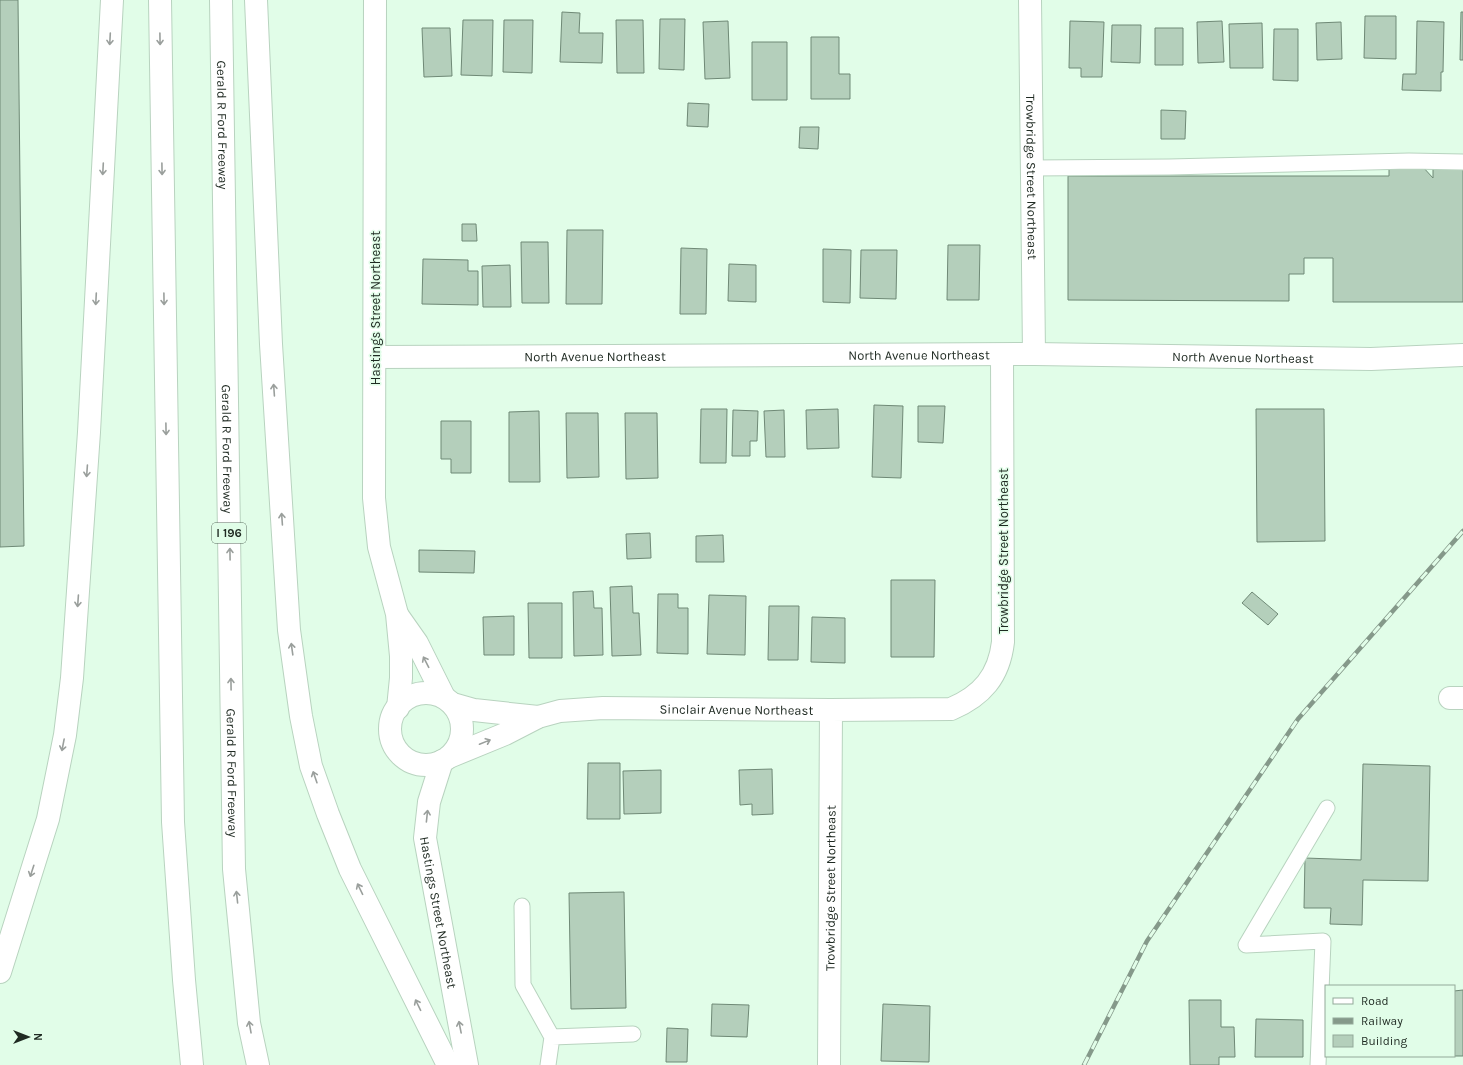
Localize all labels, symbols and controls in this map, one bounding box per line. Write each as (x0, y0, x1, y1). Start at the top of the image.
one-way arrow (106, 32, 114, 45)
one-way arrow (156, 32, 164, 45)
street label: Gerald R Ford Freeway (214, 60, 231, 190)
street label: Trowbridge Street Northeast (1023, 94, 1040, 260)
one-way arrow (100, 162, 107, 175)
one-way arrow (158, 162, 166, 175)
street label: Hastings Street Northeast (368, 231, 383, 385)
one-way arrow (93, 292, 100, 305)
one-way arrow (160, 292, 168, 305)
street label: North Avenue Northeast (848, 347, 990, 363)
street label: North Avenue Northeast (524, 349, 666, 364)
street label: North Avenue Northeast (1172, 349, 1314, 366)
street label: Gerald R Ford Freeway (219, 384, 236, 514)
one-way arrow (271, 384, 278, 397)
one-way arrow (162, 422, 170, 435)
one-way arrow (83, 464, 90, 477)
street label: Trowbridge Street Northeast (996, 468, 1011, 634)
one-way arrow (279, 513, 286, 526)
road number: I 196 (212, 523, 246, 543)
one-way arrow (226, 548, 233, 561)
one-way arrow (75, 594, 82, 607)
one-way arrow (288, 643, 296, 656)
one-way arrow (422, 657, 429, 669)
one-way arrow (228, 678, 235, 691)
street label: Sinclair Avenue Northeast (659, 701, 813, 718)
street label: Gerald R Ford Freeway (224, 708, 241, 838)
one-way arrow (59, 738, 67, 751)
one-way arrow (479, 738, 491, 746)
one-way arrow (311, 771, 319, 783)
street label: Trowbridge Street Northeast (823, 805, 838, 971)
one-way arrow (423, 810, 431, 823)
street label: Hastings Street Northeast (417, 835, 460, 990)
one-way arrow (27, 865, 35, 877)
one-way arrow (356, 883, 363, 895)
one-way arrow (233, 891, 241, 904)
legend (1325, 985, 1455, 1057)
text: Road (1361, 994, 1389, 1008)
one-way arrow (414, 999, 421, 1011)
text: Railway (1361, 1014, 1403, 1028)
north arrow (8, 1017, 48, 1057)
one-way arrow (246, 1021, 254, 1034)
one-way arrow (456, 1021, 464, 1034)
text: N (31, 1033, 44, 1041)
text: Building (1361, 1034, 1408, 1048)

